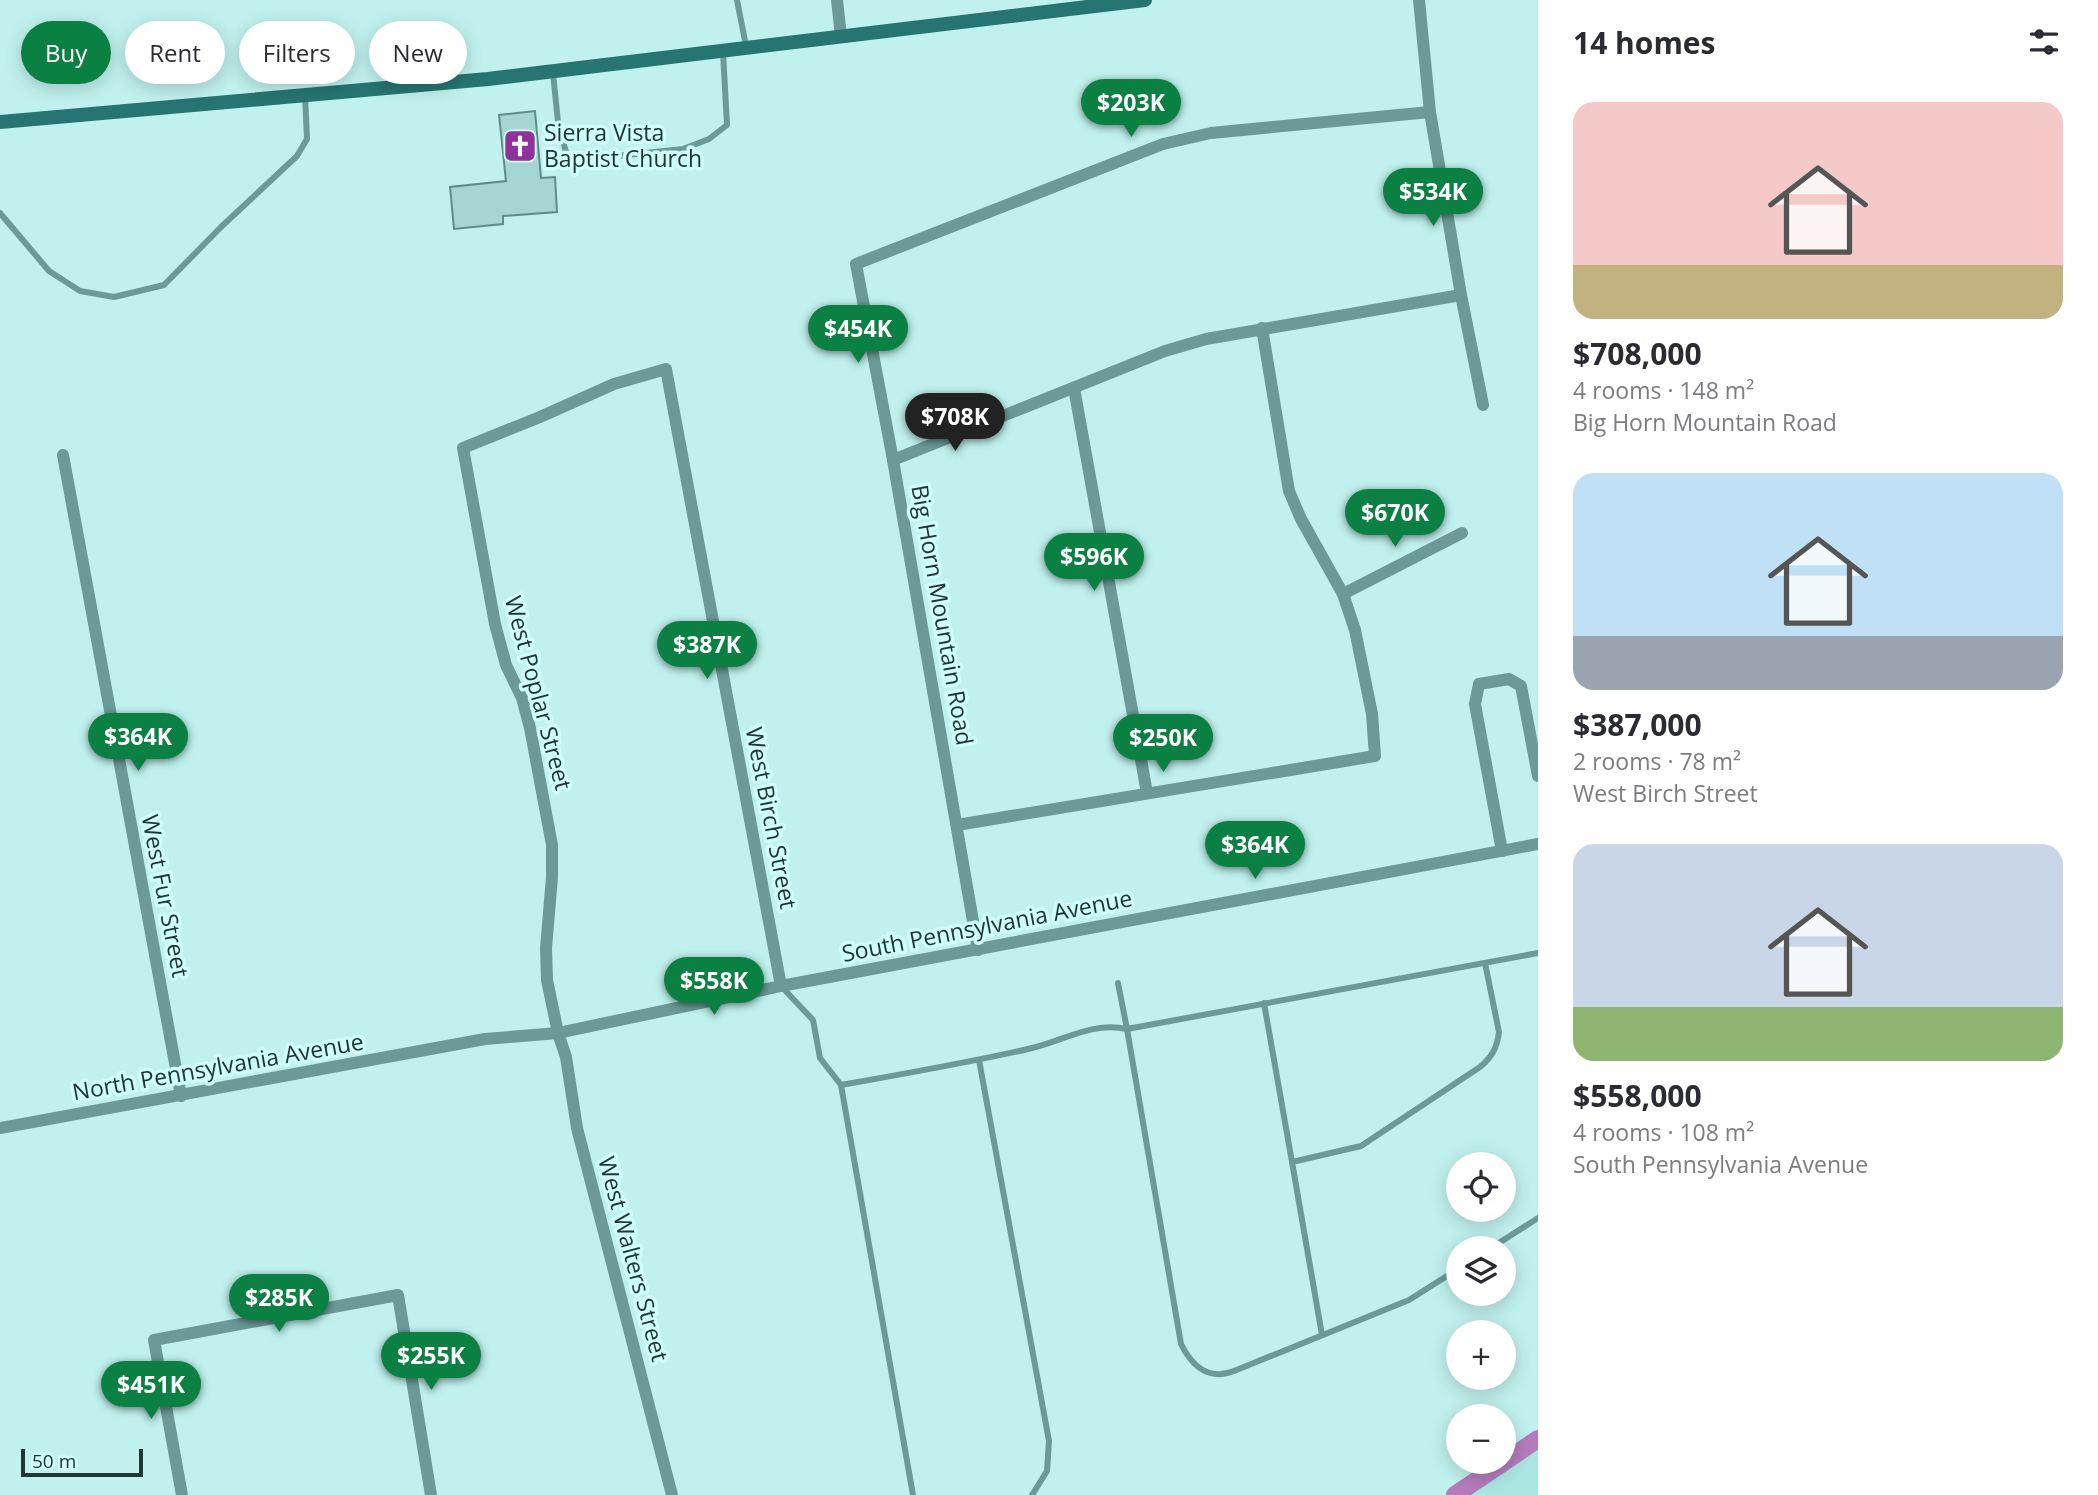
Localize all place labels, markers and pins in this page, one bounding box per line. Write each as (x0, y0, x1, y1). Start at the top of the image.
pin: $203K (1082, 80, 1180, 139)
place label: Sierra Vista Baptist Church (544, 116, 702, 174)
church icon: Sierra Vista Baptist Church (501, 127, 539, 165)
pin: $534K (1384, 168, 1482, 228)
pin: $454K (809, 306, 907, 365)
pin: $708K (906, 393, 1004, 453)
pin: $670K (1346, 490, 1444, 549)
pin: $596K (1045, 534, 1143, 593)
pin: $387K (658, 622, 756, 681)
pin: $364K (89, 714, 187, 773)
pin: $250K (1114, 714, 1212, 774)
pin: $364K (1206, 822, 1304, 881)
pin: $558K (665, 958, 763, 1017)
pin: $285K (230, 1274, 328, 1334)
pin: $255K (382, 1332, 480, 1392)
pin: $451K (102, 1362, 200, 1421)

